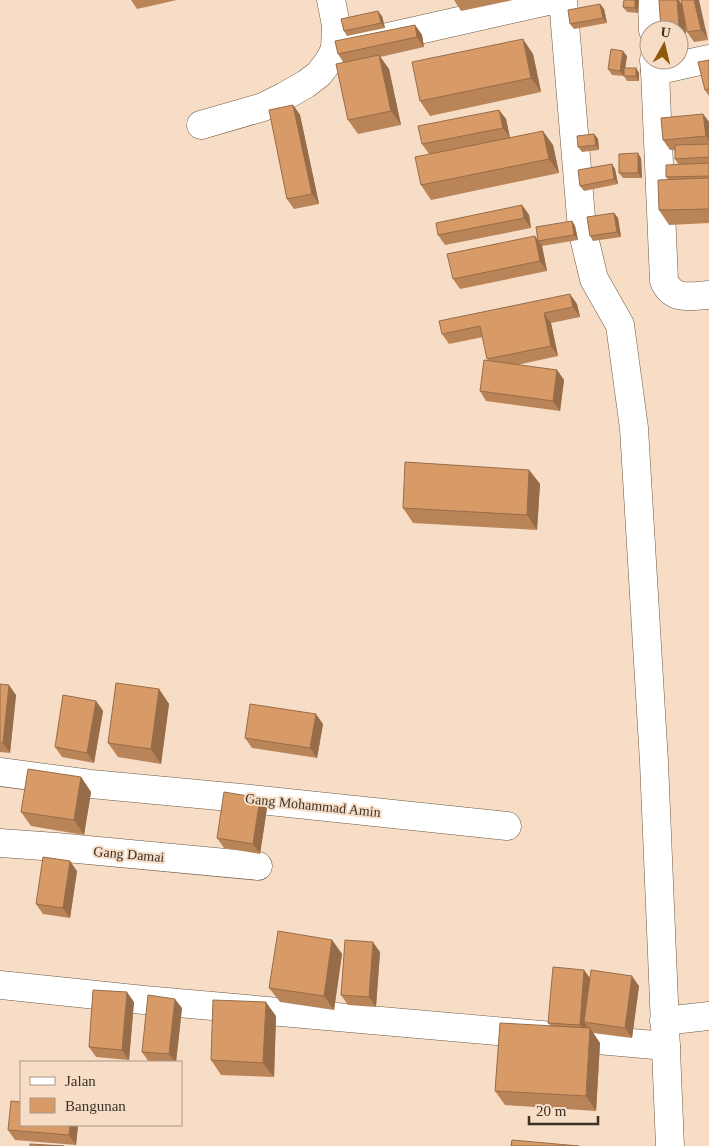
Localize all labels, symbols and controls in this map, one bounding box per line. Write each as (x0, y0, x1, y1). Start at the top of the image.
north arrow (639, 20, 689, 70)
text: U (660, 24, 672, 41)
street label: Gang Mohammad Amin (244, 791, 381, 820)
street label: Gang Damai (93, 844, 165, 865)
legend (20, 1061, 182, 1126)
text: Jalan (65, 1073, 96, 1089)
scale bar (529, 1094, 598, 1126)
text: Bangunan (65, 1098, 126, 1114)
text: 20 m (536, 1103, 567, 1119)

